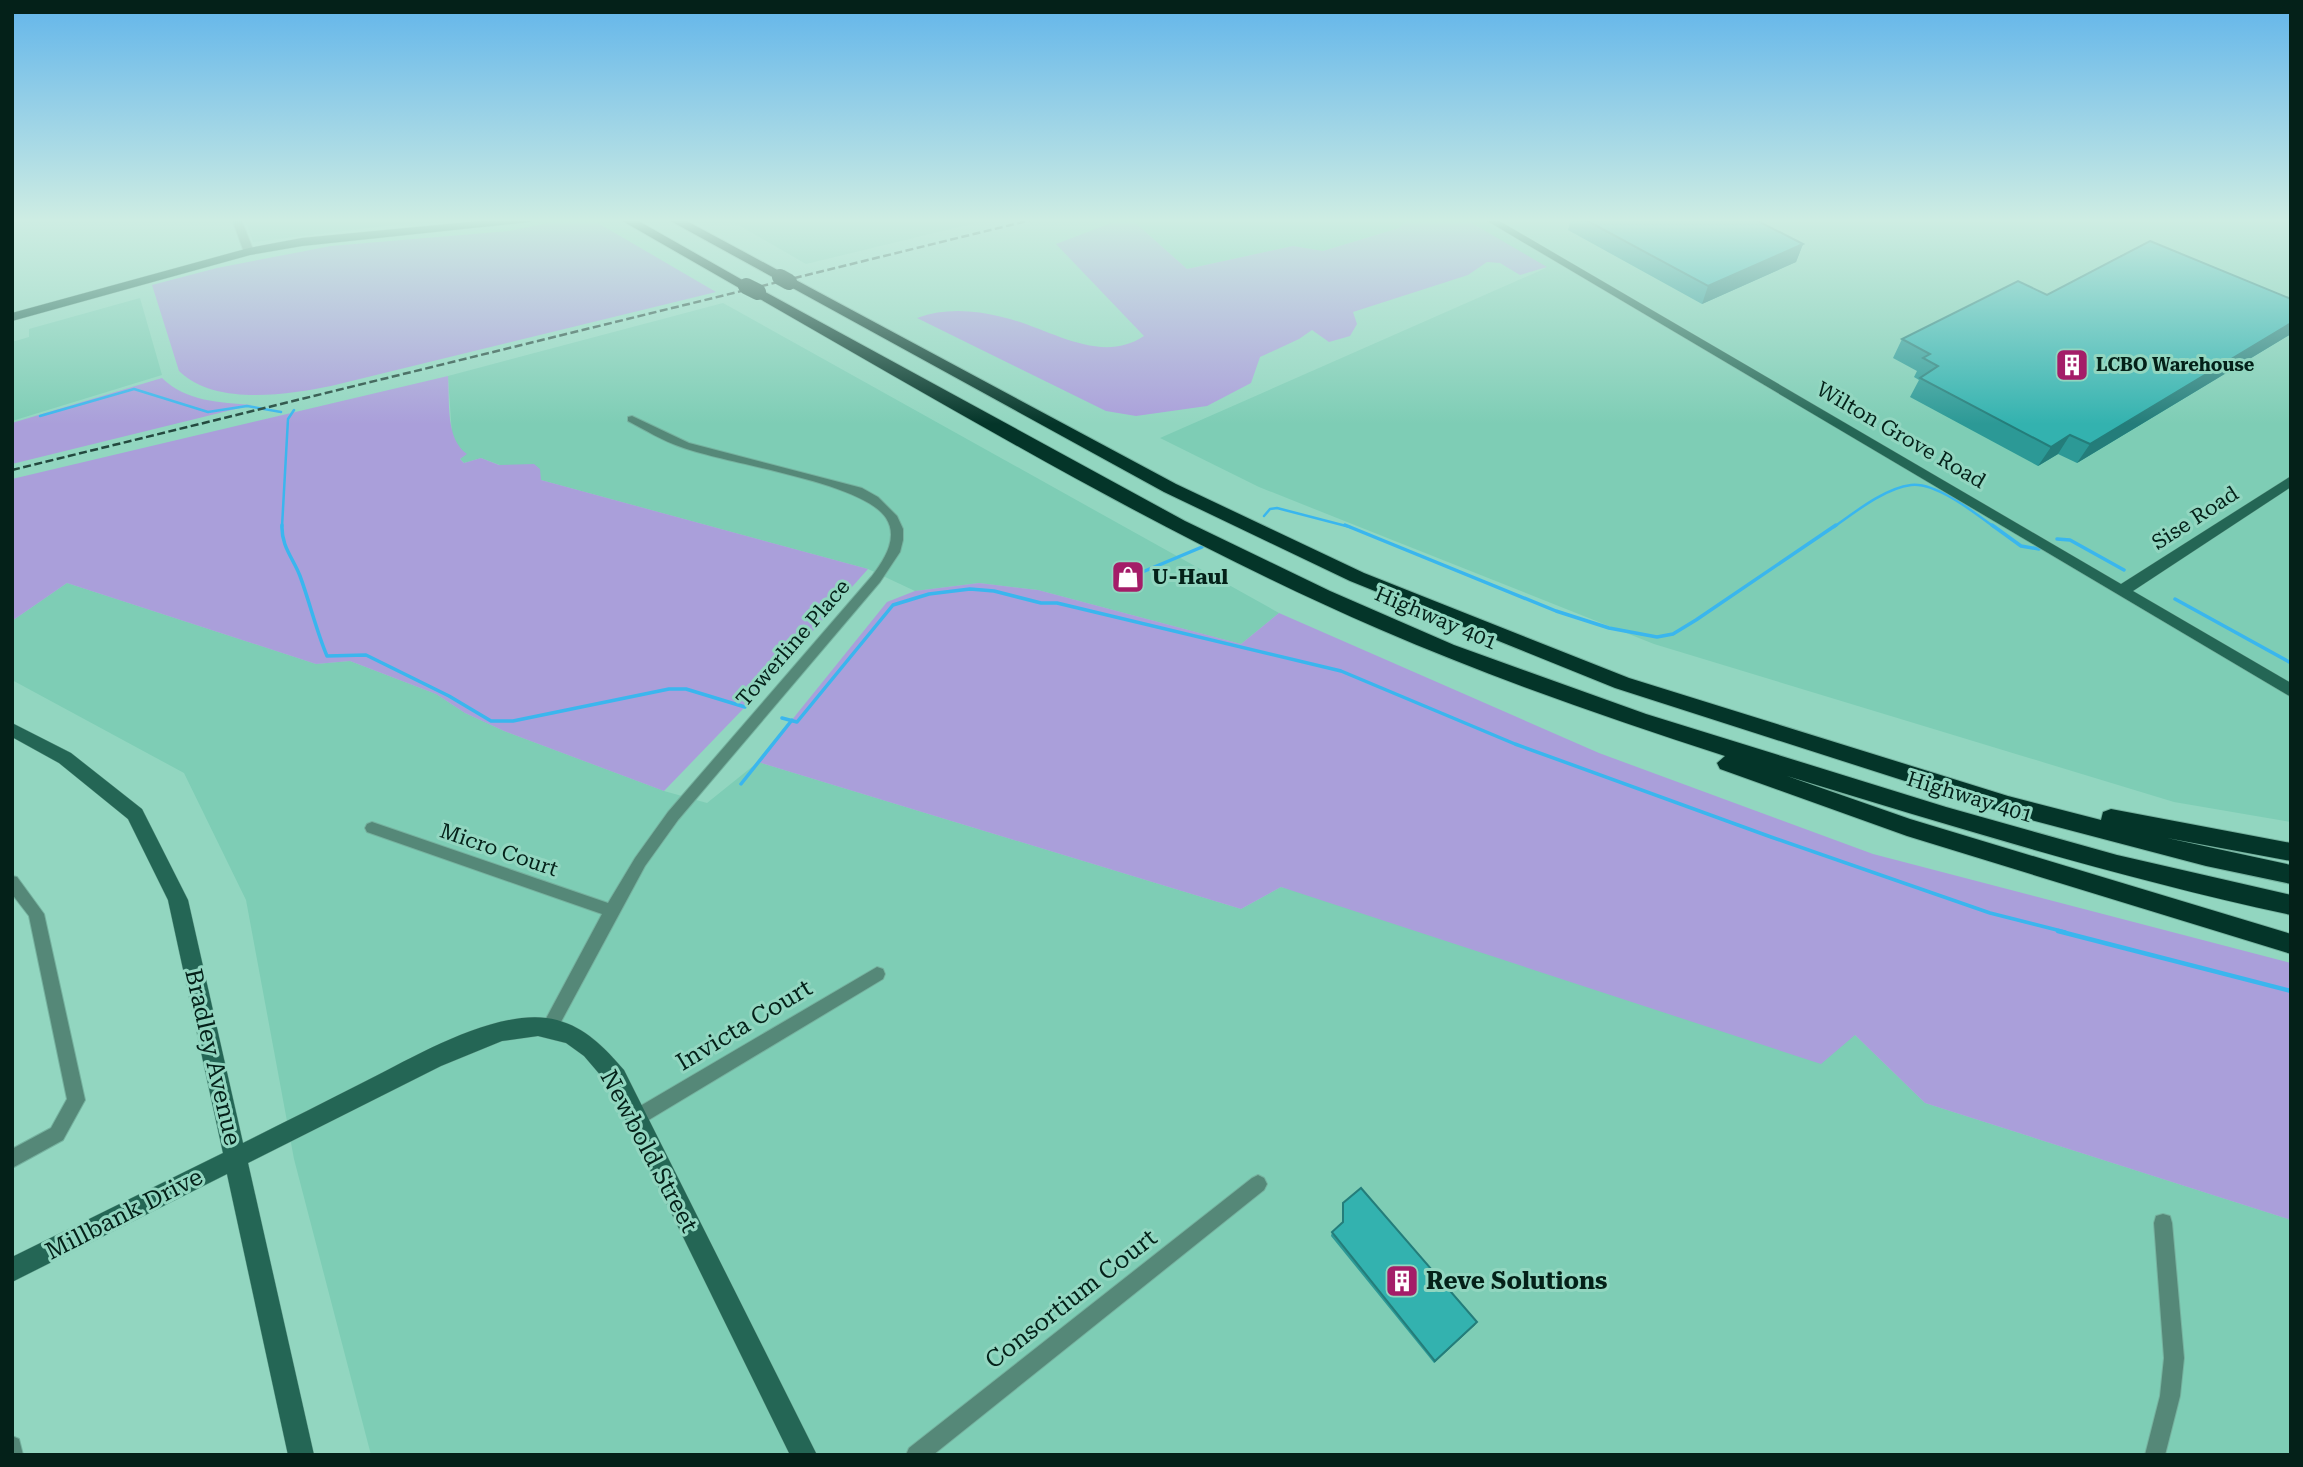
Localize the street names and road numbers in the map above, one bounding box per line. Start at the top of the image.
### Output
street label: Wilton Grove Road [1812,377,1990,493]
street label: Sise Road [2147,481,2243,555]
street label: Towerline Place [731,575,855,711]
street label: Highway 401 [1371,581,1501,655]
street label: Highway 401 [1904,766,2036,828]
street label: Micro Court [437,819,561,881]
street label: Bradley Avenue [179,966,247,1148]
street label: Invicta Court [671,973,817,1076]
street label: Newbold Street [594,1065,704,1237]
street label: Millbank Drive [41,1162,207,1266]
street label: Consortium Court [980,1223,1162,1375]

